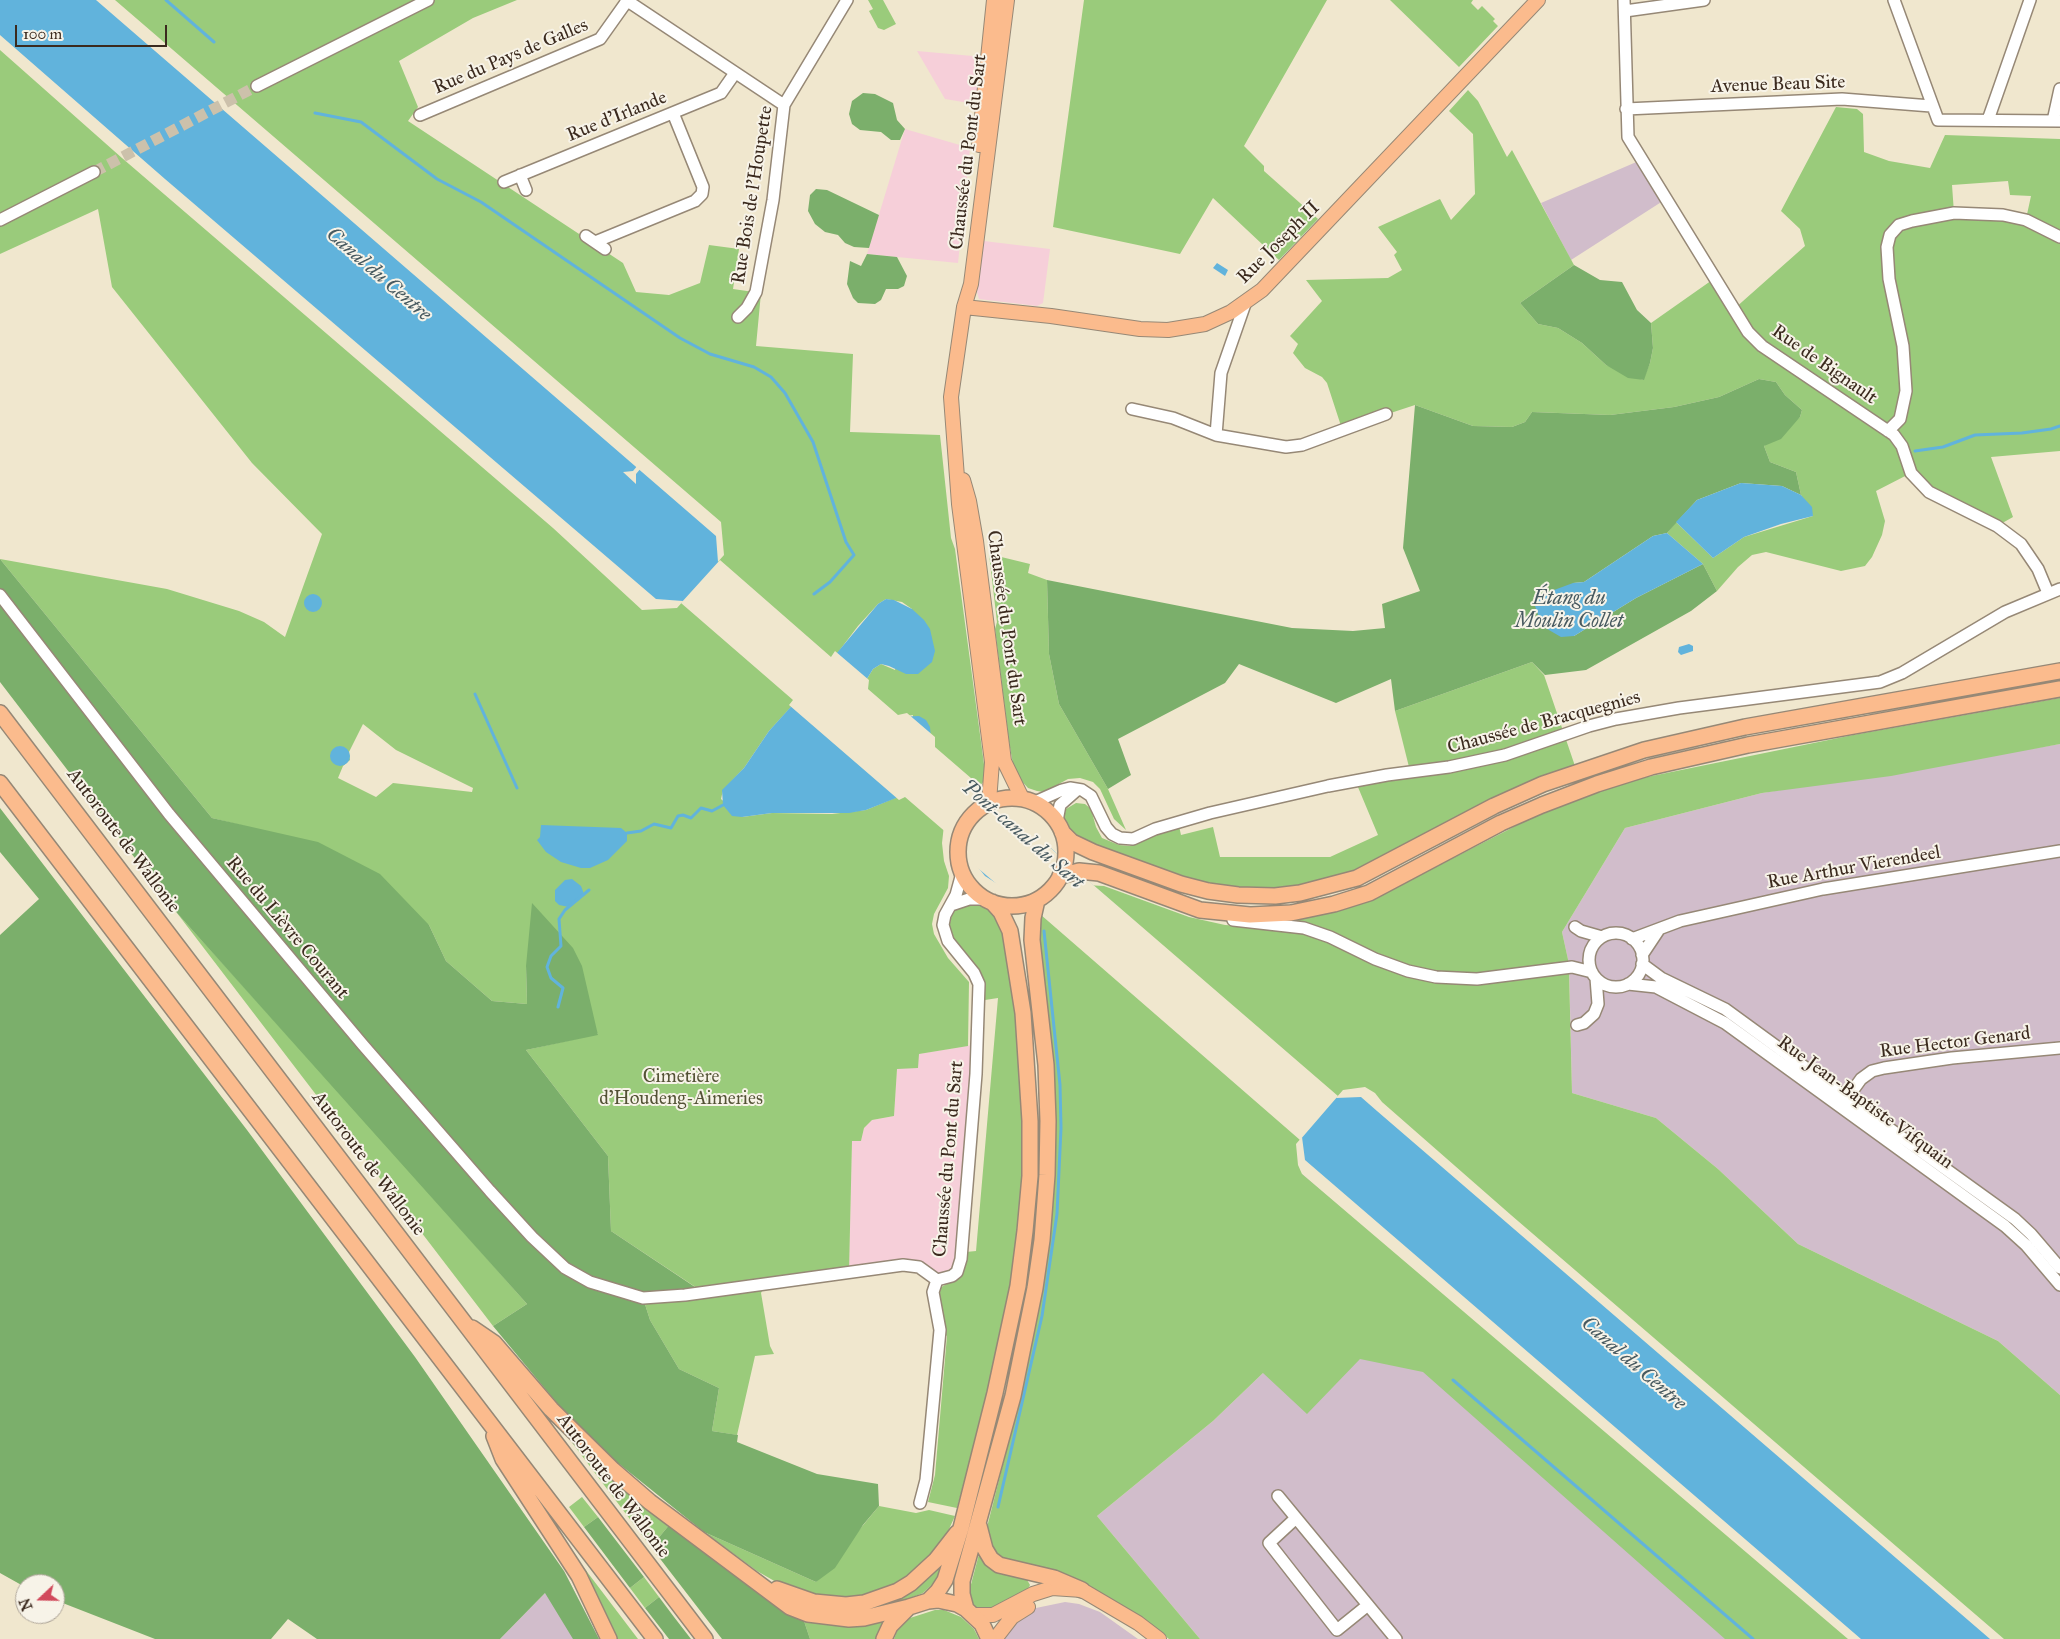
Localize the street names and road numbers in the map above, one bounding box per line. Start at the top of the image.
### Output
street label: Rue du Pays de Galles [430,14,592,100]
street label: Chaussée du Pont du Sart [946,53,992,251]
street label: Avenue Beau Site [1710,71,1846,99]
street label: Rue d'Irlande [564,87,670,147]
street label: Rue Bois de l'Houpette [728,104,778,286]
street label: Rue Joseph II [1233,197,1325,289]
street label: Rue de Bignault [1767,320,1881,410]
street label: Chaussée du Pont du Sart [981,529,1031,727]
street label: Chaussée de Bracquegnies [1445,686,1643,760]
street label: Autoroute de Wallonie [61,764,185,918]
street label: Rue Arthur Vierendeel [1765,842,1943,894]
street label: Rue du Lièvre Courant [221,852,353,1004]
street label: Rue Hector Genard [1878,1022,2032,1064]
street label: Rue Jean-Baptiste Vifquain [1773,1032,1957,1174]
street label: Chaussée du Pont du Sart [929,1060,969,1258]
street label: Autoroute de Wallonie [306,1087,430,1241]
street label: Autoroute de Wallonie [551,1409,675,1563]

